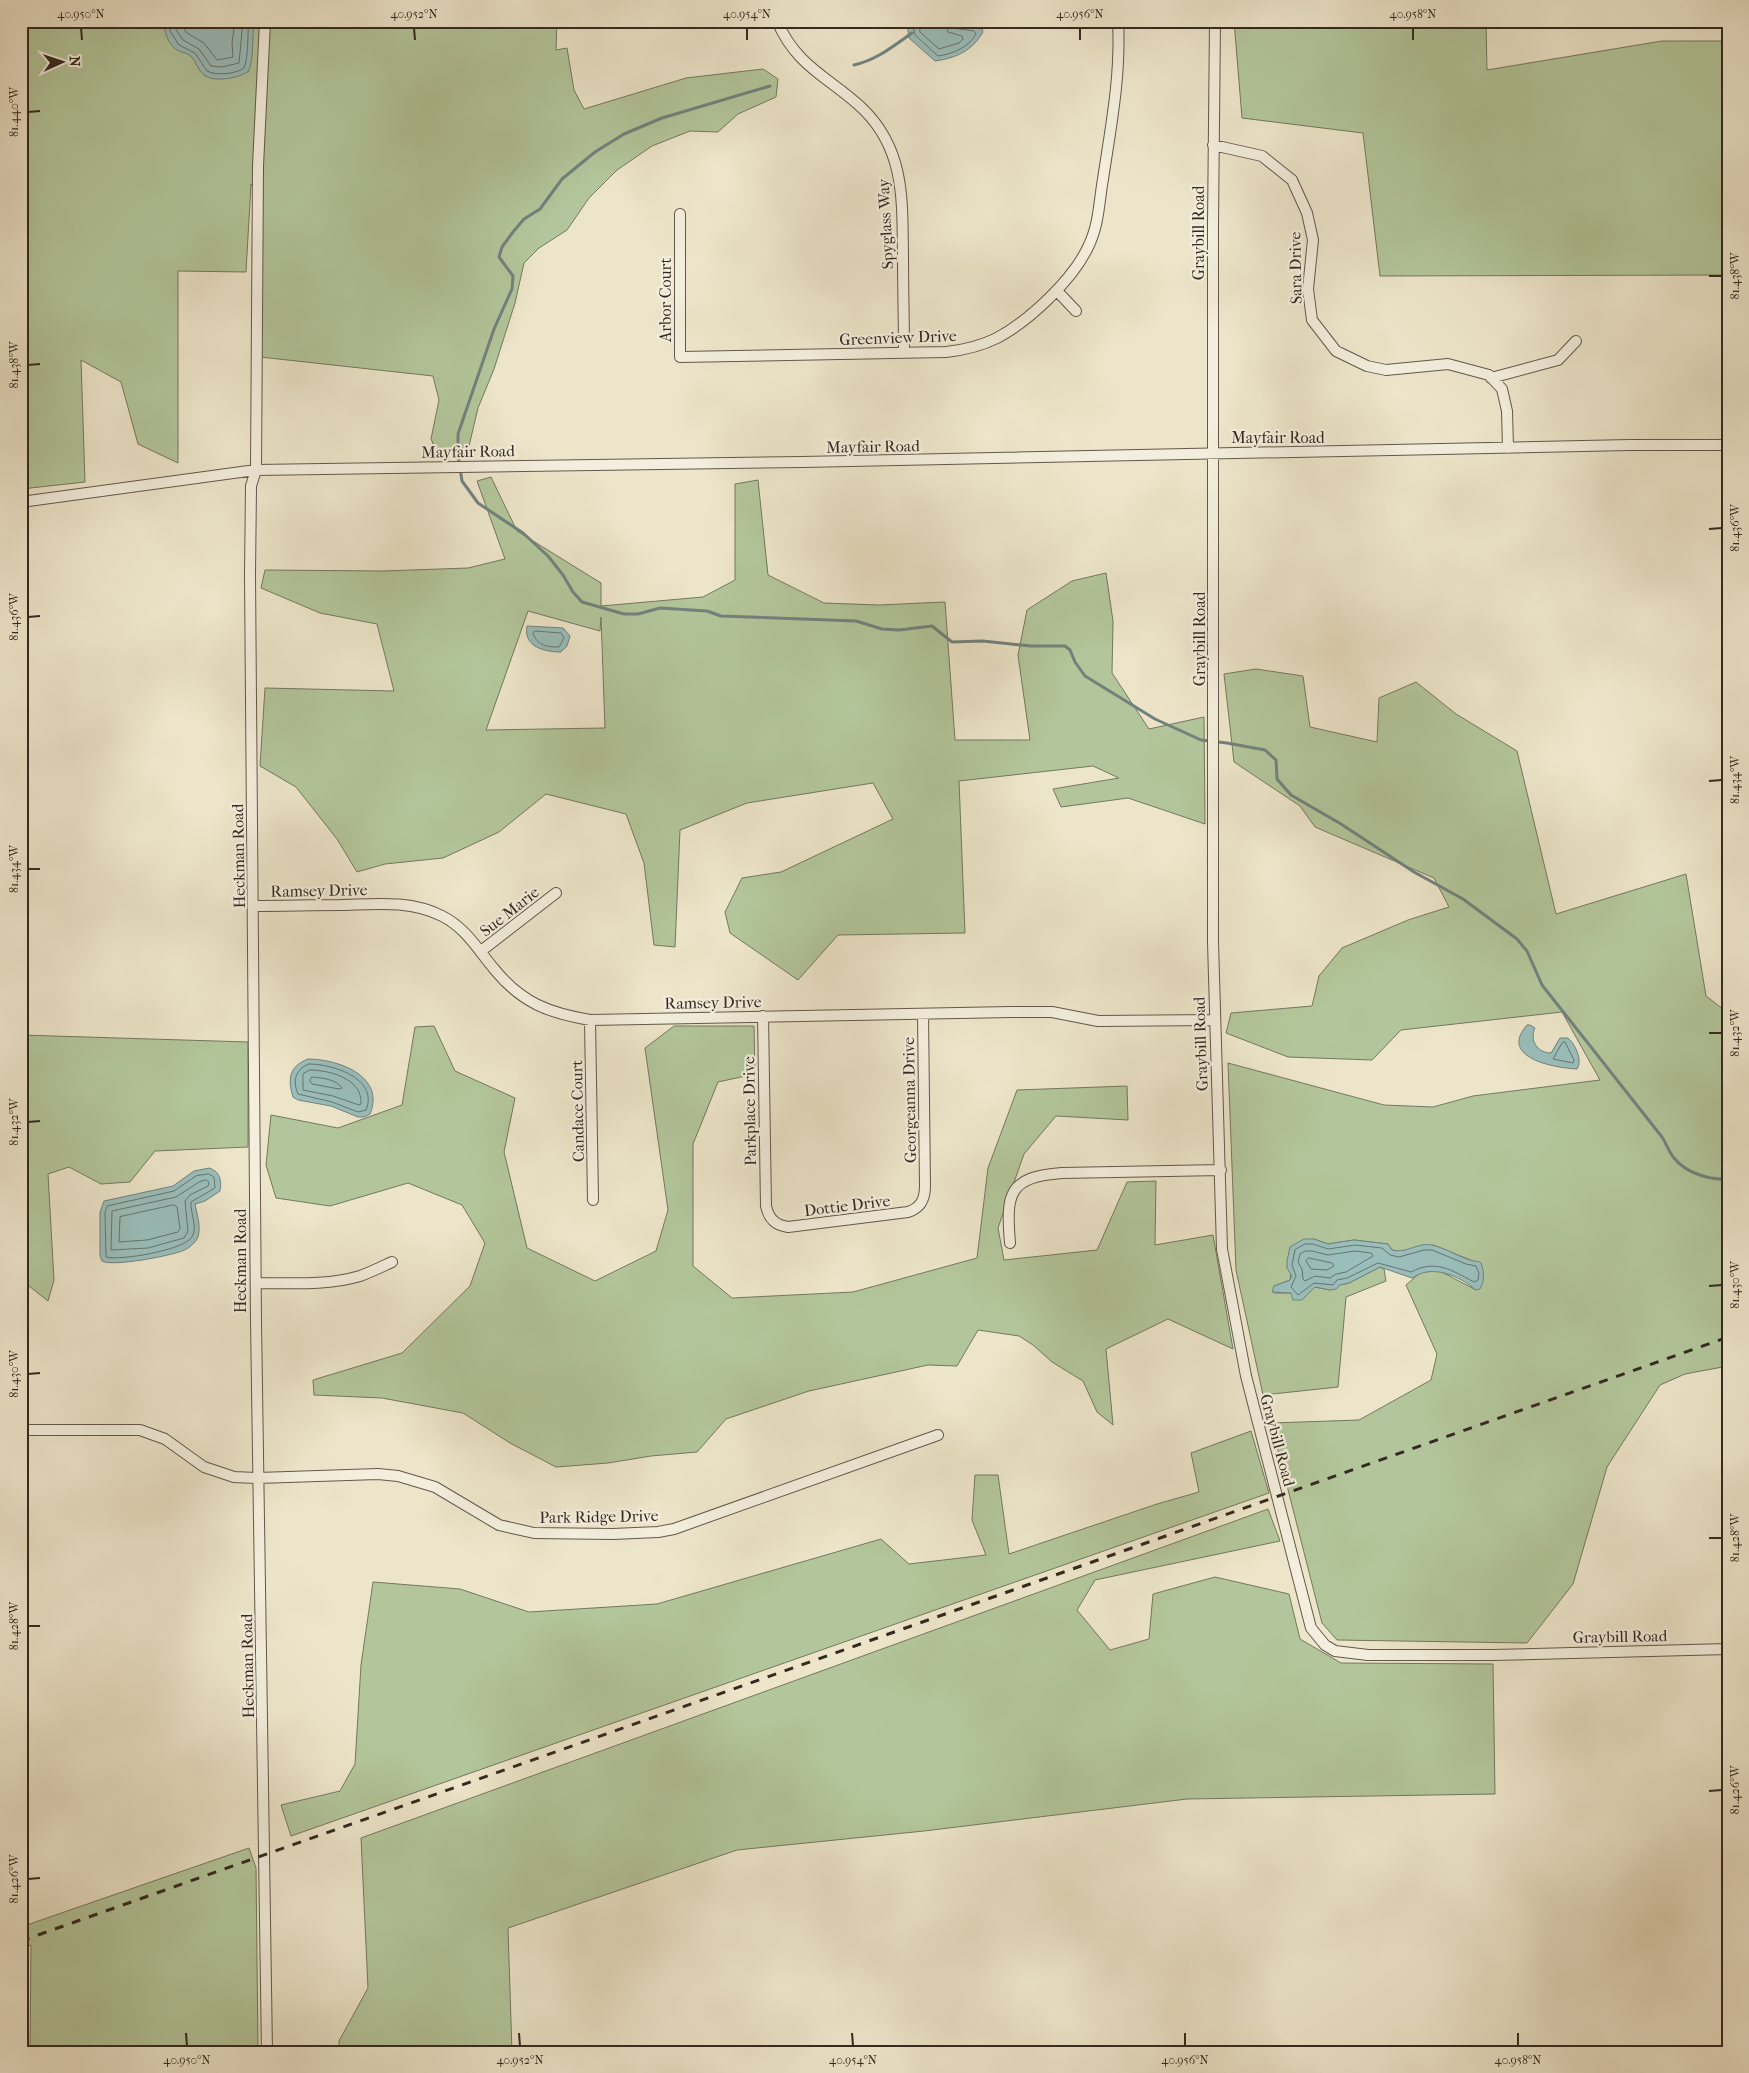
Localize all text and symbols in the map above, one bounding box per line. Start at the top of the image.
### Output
text: 40.950°N [57,7,105,21]
text: 40.952°N [391,7,438,21]
text: 40.954°N [723,7,771,21]
text: 40.956°N [1056,7,1104,21]
text: 40.958°N [1390,7,1436,21]
north arrow [38,38,88,88]
text: N [66,56,83,67]
text: 81.440°W [7,86,21,137]
street label: Spyglass Way [874,178,897,270]
street label: Graybill Road [1189,185,1208,280]
street label: Sara Drive [1285,232,1306,304]
text: 81.438°W [1728,251,1742,300]
street label: Arbor Court [656,258,675,343]
street label: Greenview Drive [839,326,957,349]
text: 81.438°W [7,340,21,389]
street label: Mayfair Road [1231,428,1325,447]
street label: Mayfair Road [826,436,920,457]
street label: Mayfair Road [421,441,515,462]
text: 81.436°W [1728,503,1742,552]
street label: Graybill Road [1190,591,1209,686]
text: 81.436°W [7,592,21,641]
text: 81.434°W [1728,755,1742,804]
street label: Heckman Road [228,803,249,908]
text: 81.434°W [7,844,21,893]
street label: Ramsey Drive [270,880,368,901]
street label: Sue Marie [476,882,543,940]
street label: Ramsey Drive [664,992,762,1013]
street label: Graybill Road [1189,996,1212,1092]
text: 81.432°W [1728,1008,1742,1057]
street label: Georgeanna Drive [899,1037,920,1163]
street label: Parkplace Drive [739,1056,760,1166]
street label: Candace Court [567,1059,588,1162]
text: 81.432°W [7,1097,21,1146]
street label: Dottie Drive [803,1191,891,1220]
street label: Heckman Road [231,1208,250,1313]
text: 81.430°W [1728,1260,1742,1309]
text: 81.430°W [7,1349,21,1398]
street label: Graybill Road [1256,1392,1299,1489]
street label: Park Ridge Drive [539,1506,659,1527]
text: 81.428°W [1728,1513,1742,1562]
text: 81.428°W [7,1601,21,1650]
street label: Heckman Road [237,1613,258,1718]
street label: Graybill Road [1572,1626,1668,1647]
text: 81.426°W [1728,1764,1742,1814]
text: 81.426°W [7,1853,21,1903]
text: 40.950°N [163,2053,211,2067]
text: 40.952°N [497,2053,544,2067]
text: 40.954°N [829,2053,877,2067]
text: 40.956°N [1161,2053,1209,2067]
text: 40.958°N [1495,2053,1541,2067]

